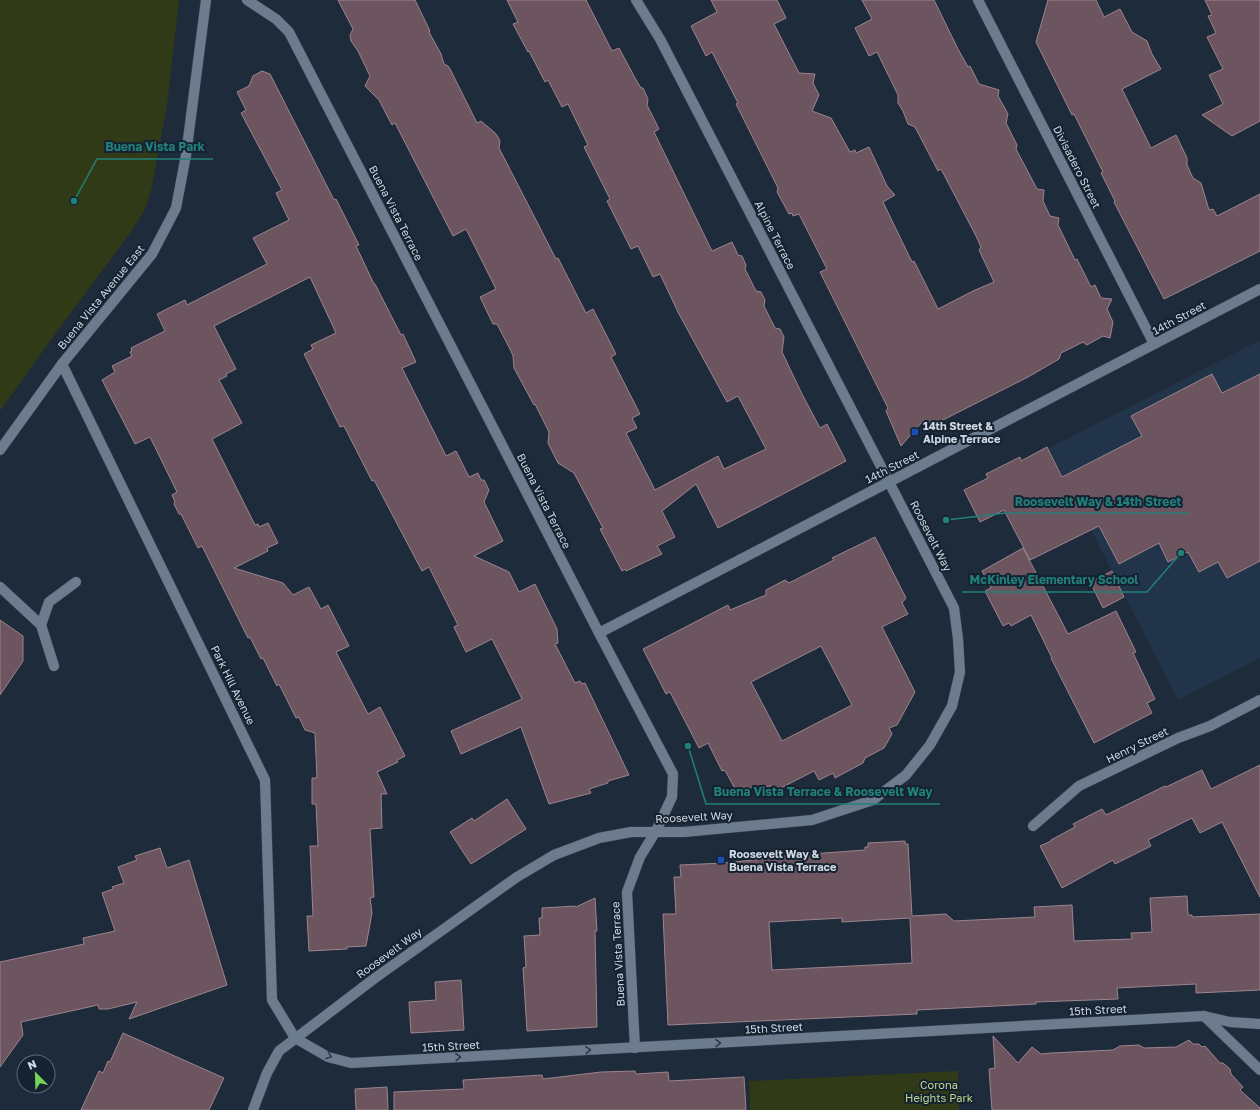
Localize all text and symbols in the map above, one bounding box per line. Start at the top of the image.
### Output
street label: Divisadero Street [1051,123,1104,210]
callout: Buena Vista Park [97,135,213,159]
text: Buena Vista Park [105,139,205,154]
street label: Buena Vista Terrace [367,163,426,262]
street label: Alpine Terrace [753,198,798,271]
street label: Buena Vista Avenue East [55,242,147,351]
street label: 14th Street [1150,298,1208,337]
place label: 14th Street & Alpine Terrace [923,419,1001,445]
marker: 14th Street & Alpine Terrace [910,427,920,437]
street label: 14th Street [863,447,921,486]
street label: Buena Vista Terrace [515,451,574,550]
callout: Roosevelt Way & 14th Street [1006,489,1189,513]
text: Roosevelt Way & 14th Street [1015,494,1181,509]
street label: Roosevelt Way [908,498,955,573]
callout: McKinley Elementary School [962,568,1147,592]
text: McKinley Elementary School [970,572,1138,587]
street label: Park Hill Avenue [209,643,258,727]
street label: Henry Street [1104,724,1170,765]
callout: Buena Vista Terrace & Roosevelt Way [706,780,940,804]
text: Buena Vista Terrace & Roosevelt Way [714,784,933,799]
street label: Roosevelt Way [655,808,733,825]
place label: Roosevelt Way & Buena Vista Terrace [729,847,837,873]
marker: Roosevelt Way & Buena Vista Terrace [716,855,726,865]
street label: Buena Vista Terrace [608,901,627,1007]
street label: Roosevelt Way [353,925,424,981]
street label: 15th Street [1069,1001,1127,1018]
street label: 15th Street [745,1019,803,1036]
street label: 15th Street [422,1037,480,1054]
one-way arrow [715,1039,721,1047]
one-way arrow [585,1046,591,1055]
one-way arrow [326,1052,333,1060]
one-way arrow [455,1053,461,1062]
north arrow [16,1054,56,1094]
text: N [26,1057,38,1072]
park label: Corona Heights Park [905,1078,973,1104]

